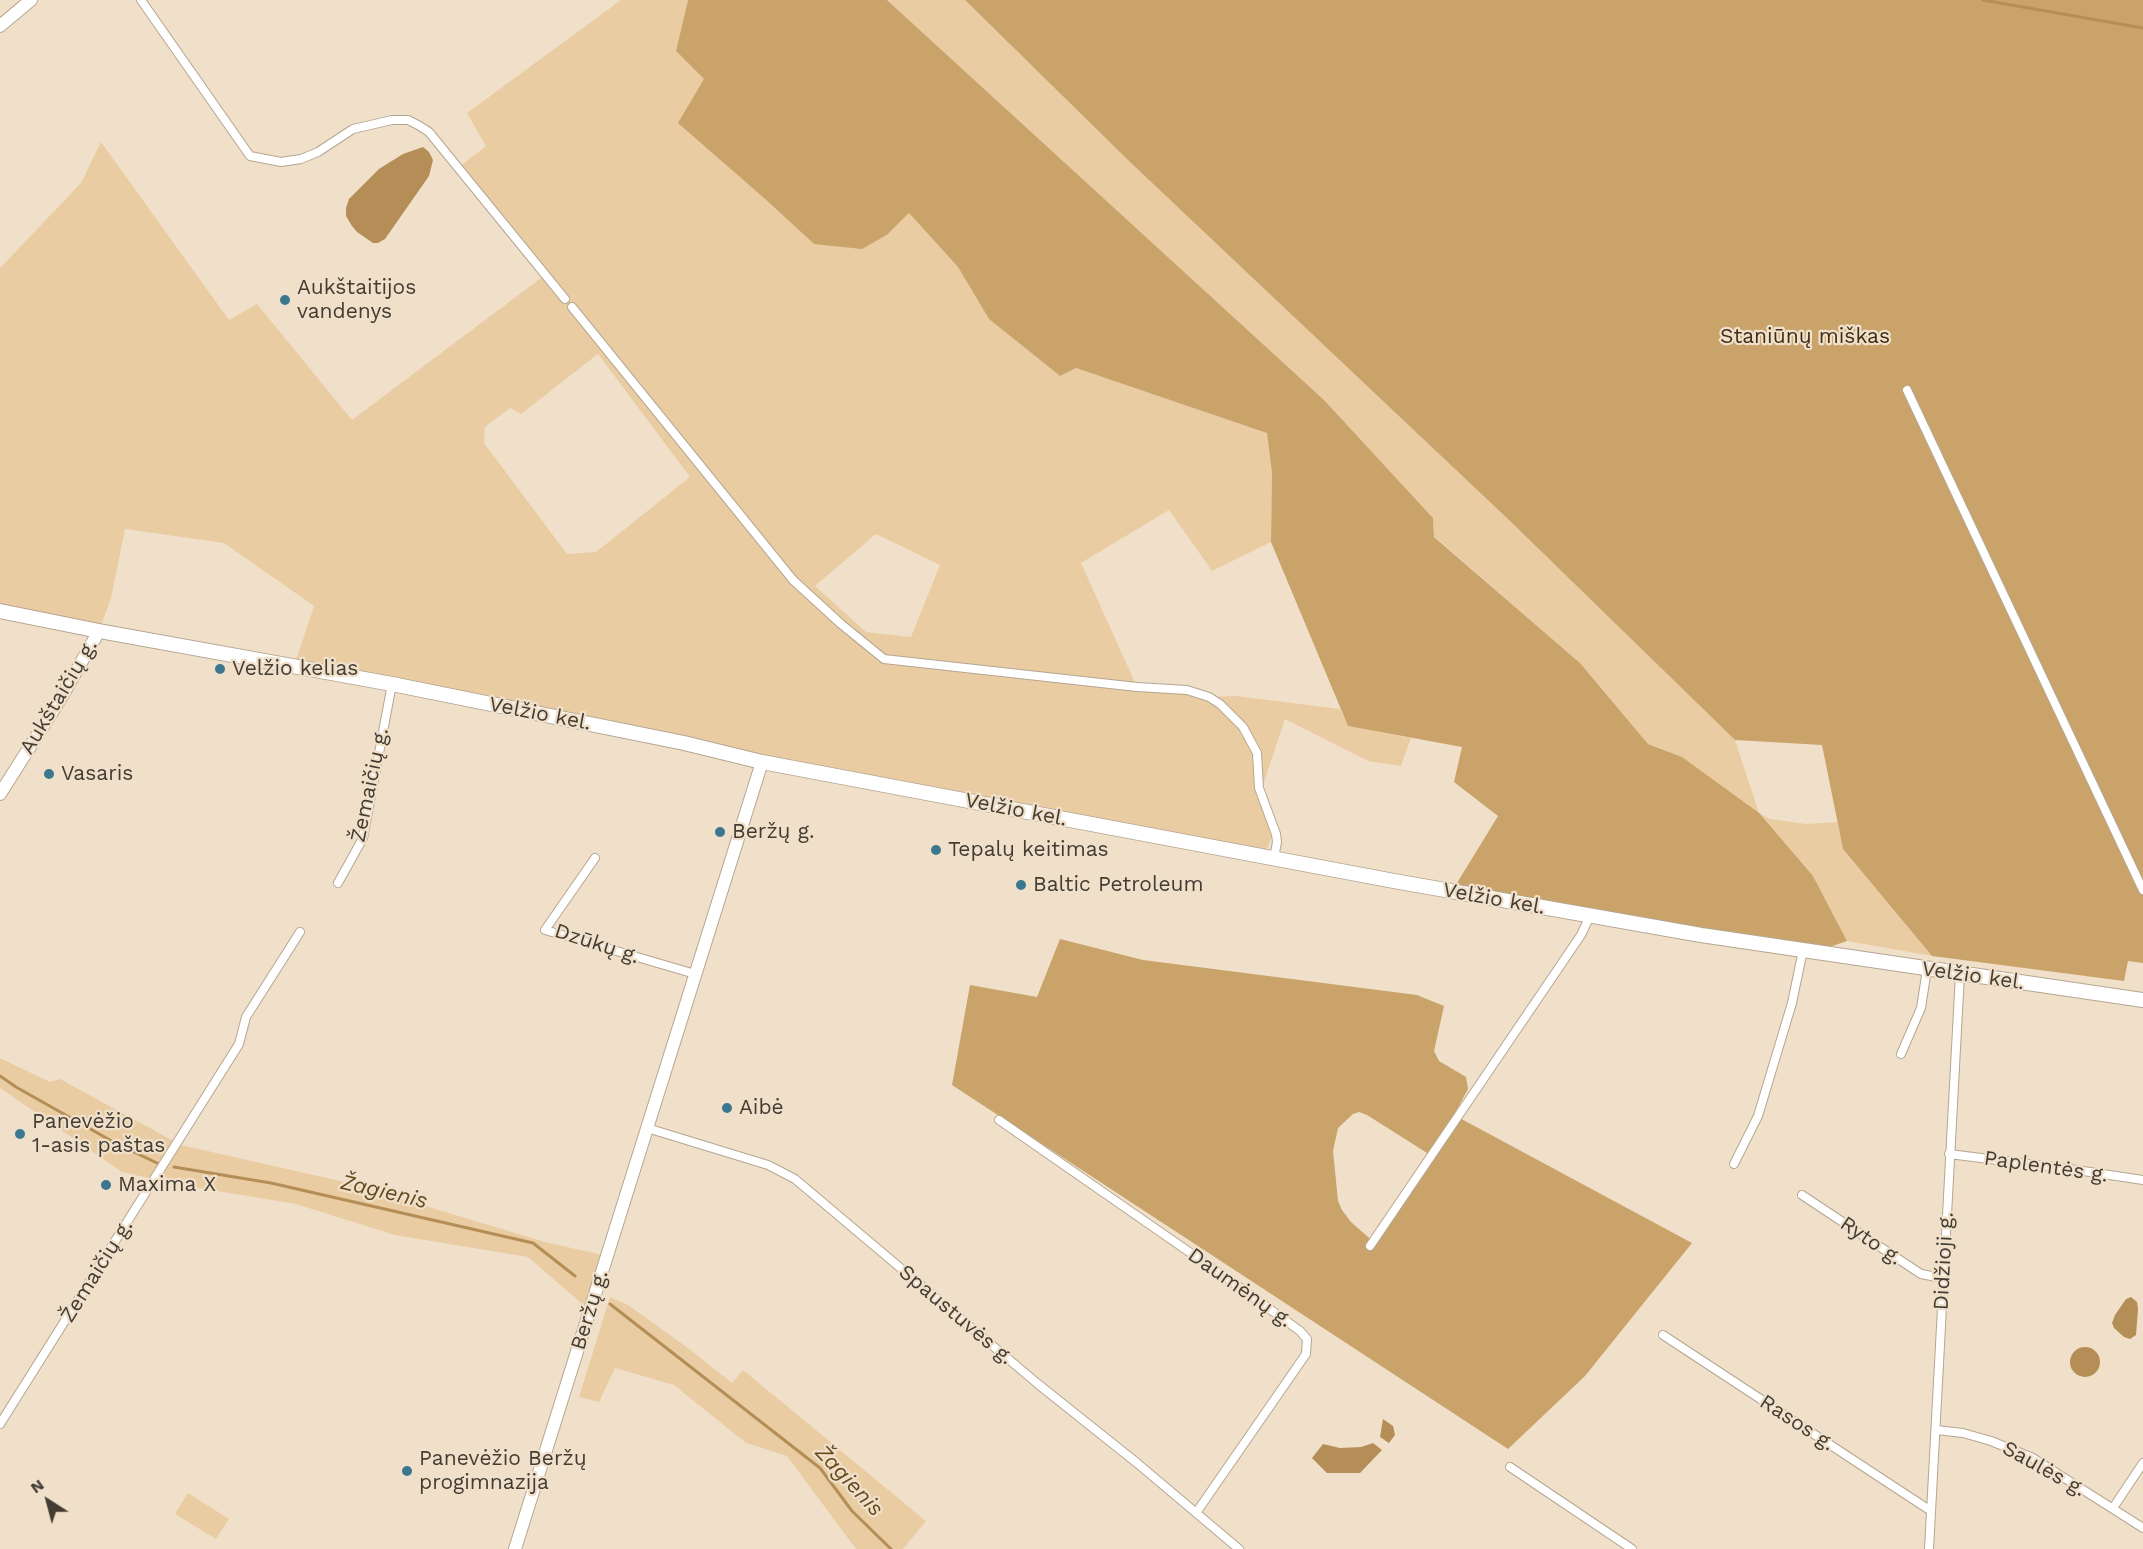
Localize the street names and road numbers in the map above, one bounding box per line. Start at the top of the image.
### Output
street label: Aukštaičių g. [15,635,103,759]
street label: Velžio kel. [487,692,593,736]
street label: Žemaičių g. [346,725,394,845]
street label: Velžio kel. [963,788,1069,832]
street label: Velžio kel. [1441,878,1547,920]
street label: Dzūkų g. [551,918,643,970]
street label: Velžio kel. [1920,956,2026,996]
street label: Paplentės g. [1982,1146,2110,1188]
street label: Ryto g. [1835,1211,1907,1271]
street label: Didžioji g. [1929,1211,1959,1311]
street label: Žemaičių g. [55,1215,139,1327]
street label: Daumėnų g. [1183,1243,1297,1333]
street label: Spaustuvės g. [893,1260,1019,1370]
street label: Beržų g. [566,1267,614,1353]
street label: Rasos g. [1755,1389,1839,1457]
street label: Saulės g. [1998,1436,2090,1502]

